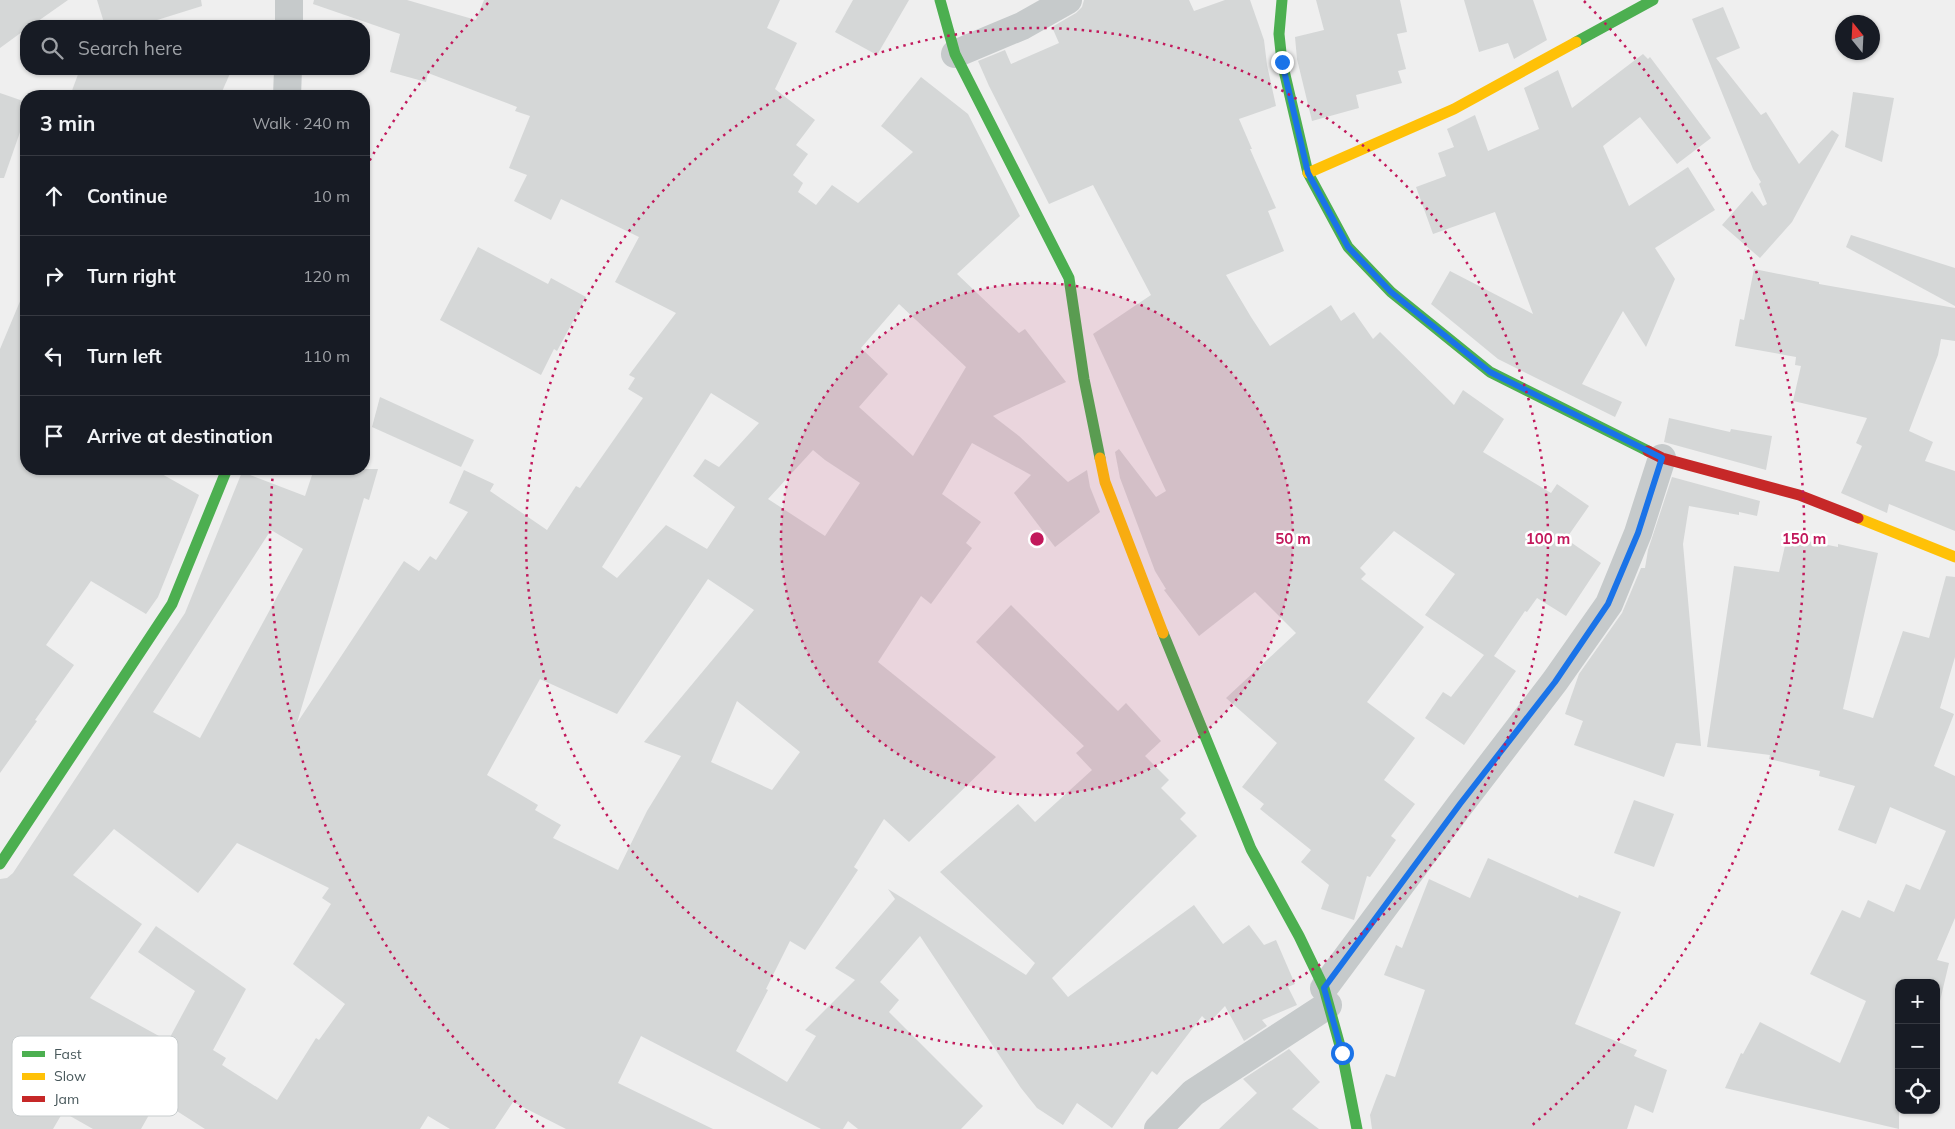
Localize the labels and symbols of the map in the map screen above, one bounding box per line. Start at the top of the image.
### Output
north arrow [1835,15,1880,60]
route end [1271,51,1294,74]
text: 50 m [1275,529,1311,548]
text: 100 m [1526,529,1570,548]
text: 150 m [1782,529,1826,548]
centre of rings [1028,530,1046,548]
legend [12,1036,178,1116]
route start [1331,1042,1354,1065]
text: Fast [54,1045,82,1063]
text: Slow [54,1067,86,1085]
text: Jam [54,1090,79,1108]

